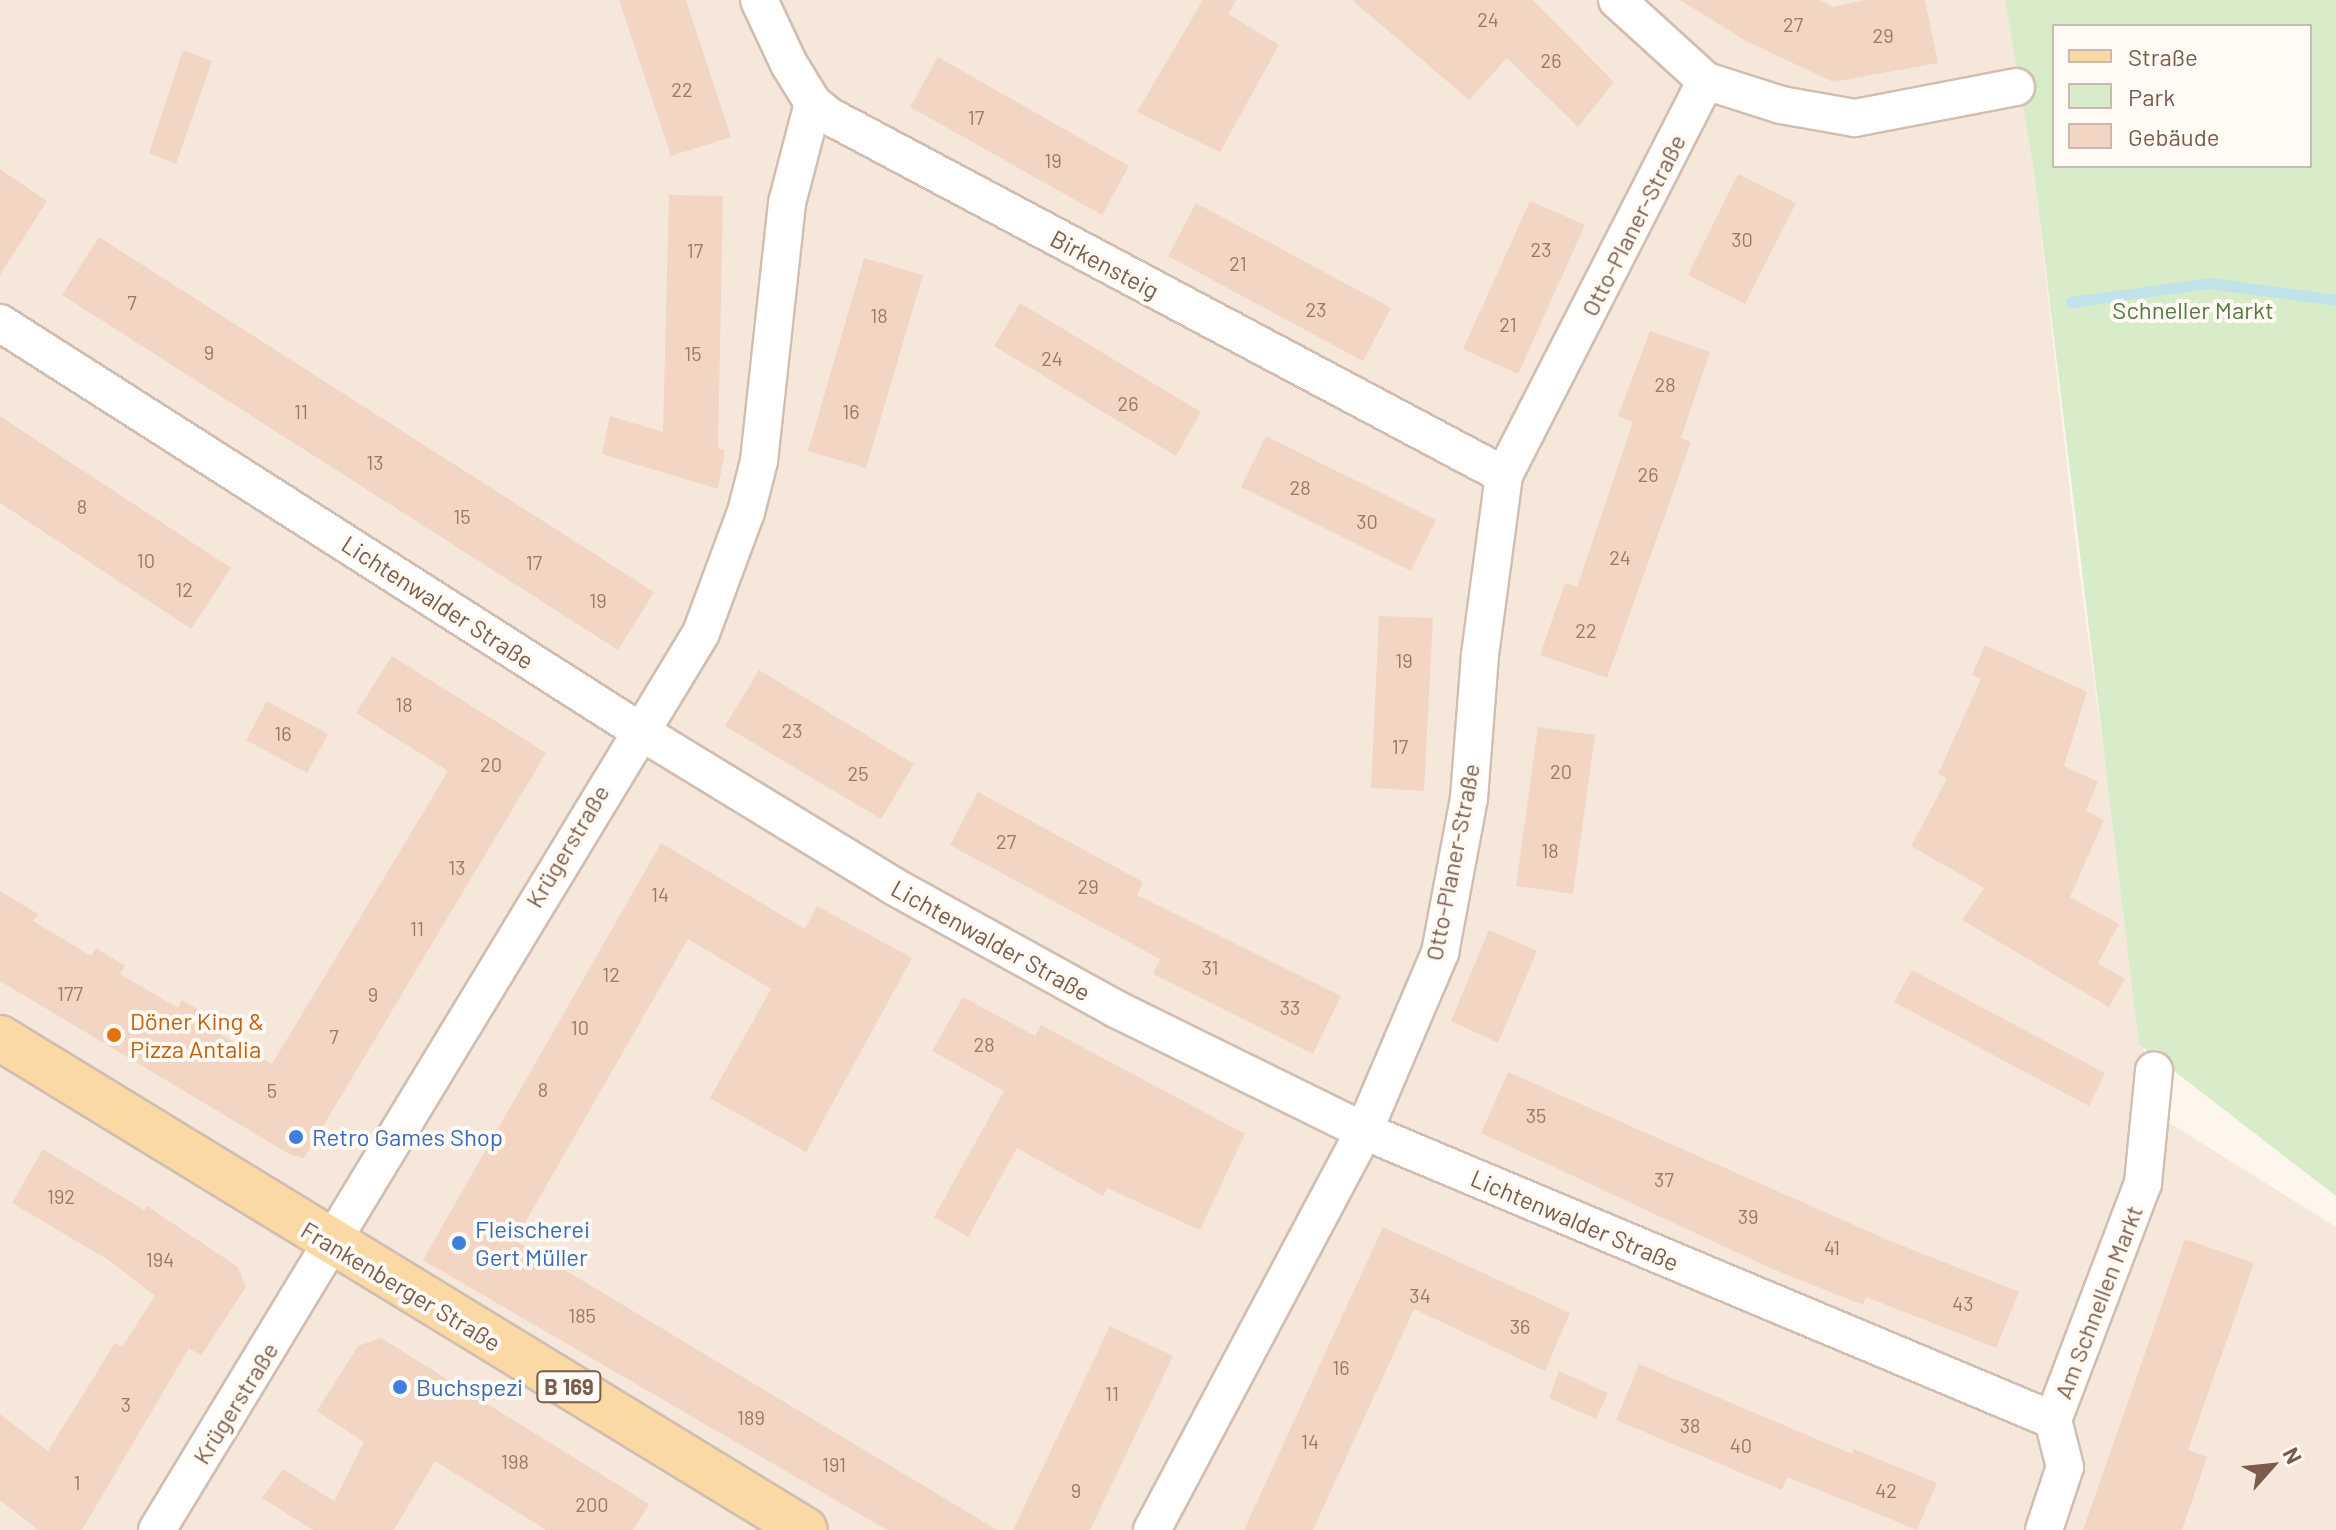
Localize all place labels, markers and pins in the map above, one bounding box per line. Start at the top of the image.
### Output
place label: Döner King & Pizza Antalia [130,1007,264,1063]
marker: Döner King & Pizza Antalia [105,1026,123,1044]
place label: Retro Games Shop [312,1123,503,1151]
marker: Retro Games Shop [287,1128,305,1146]
place label: Fleischerei Gert Müller [475,1215,590,1271]
marker: Fleischerei Gert Müller [450,1234,468,1252]
place label: Buchspezi [416,1373,523,1401]
marker: Buchspezi [391,1378,409,1396]

